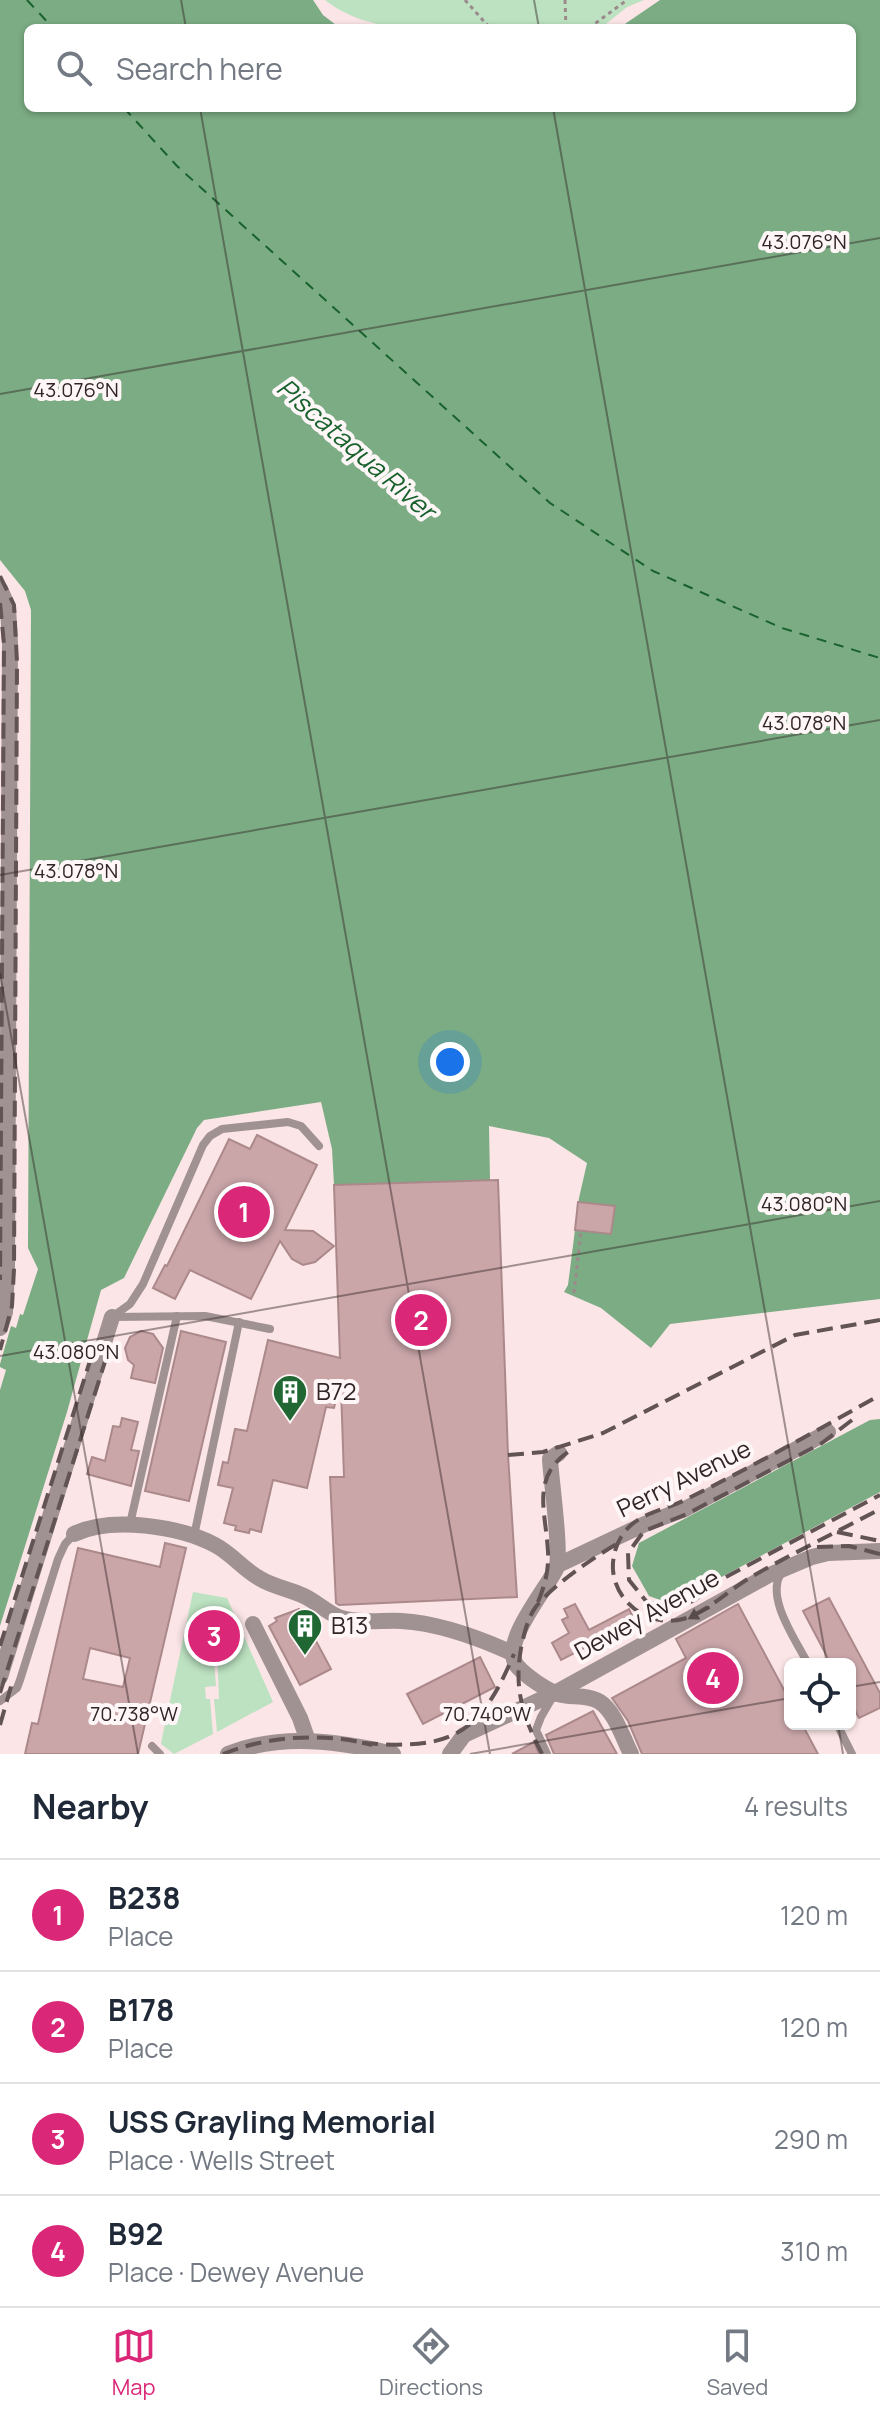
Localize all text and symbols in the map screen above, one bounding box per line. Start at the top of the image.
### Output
search box [24,24,856,112]
icon: search [52,46,96,90]
text: Search here [116,48,283,89]
text: 43.076°N [761,228,847,255]
water label: Piscataqua River [270,369,446,530]
text: 43.076°N [33,376,119,403]
text: 43.078°N [762,709,846,736]
text: 43.078°N [34,857,118,884]
your location [430,1042,470,1082]
pin: 1 [218,1182,270,1242]
text: 43.080°N [761,1190,847,1217]
pin: 2 [395,1290,447,1350]
text: 43.080°N [33,1338,119,1365]
building icon: B72 [271,1373,309,1423]
place label: B72 [316,1374,356,1407]
street label: Perry Avenue [611,1431,756,1524]
street label: Dewey Avenue [568,1560,725,1667]
pin: 3 [188,1606,240,1666]
one-way arrow [688,1606,710,1620]
building icon: B13 [286,1607,324,1657]
place label: B13 [331,1608,368,1641]
pin: 4 [687,1648,739,1708]
map controls [784,1658,856,1730]
button: locate [784,1658,856,1730]
text: 70.738°W [90,1700,178,1727]
text: 70.740°W [443,1700,531,1727]
text: Nearby [32,1783,148,1829]
text: 4 results [744,1788,848,1824]
text: B238 [108,1877,181,1918]
text: 1 [52,1897,64,1933]
text: 120 m [780,1897,848,1933]
text: Place [108,1918,173,1954]
text: B178 [108,1989,174,2030]
text: 2 [50,2009,66,2045]
text: 120 m [780,2009,848,2045]
text: Place [108,2030,173,2066]
text: USS Grayling Memorial [108,2101,436,2142]
text: 3 [50,2121,66,2157]
text: 290 m [774,2121,848,2157]
text: Place · Wells Street [108,2142,335,2178]
text: B92 [108,2213,163,2254]
text: 4 [50,2233,66,2269]
text: 310 m [780,2233,848,2269]
text: Place · Dewey Avenue [108,2254,364,2290]
tab: Map [112,2324,156,2402]
tab: Directions [379,2324,483,2402]
tab: Saved [706,2324,768,2402]

